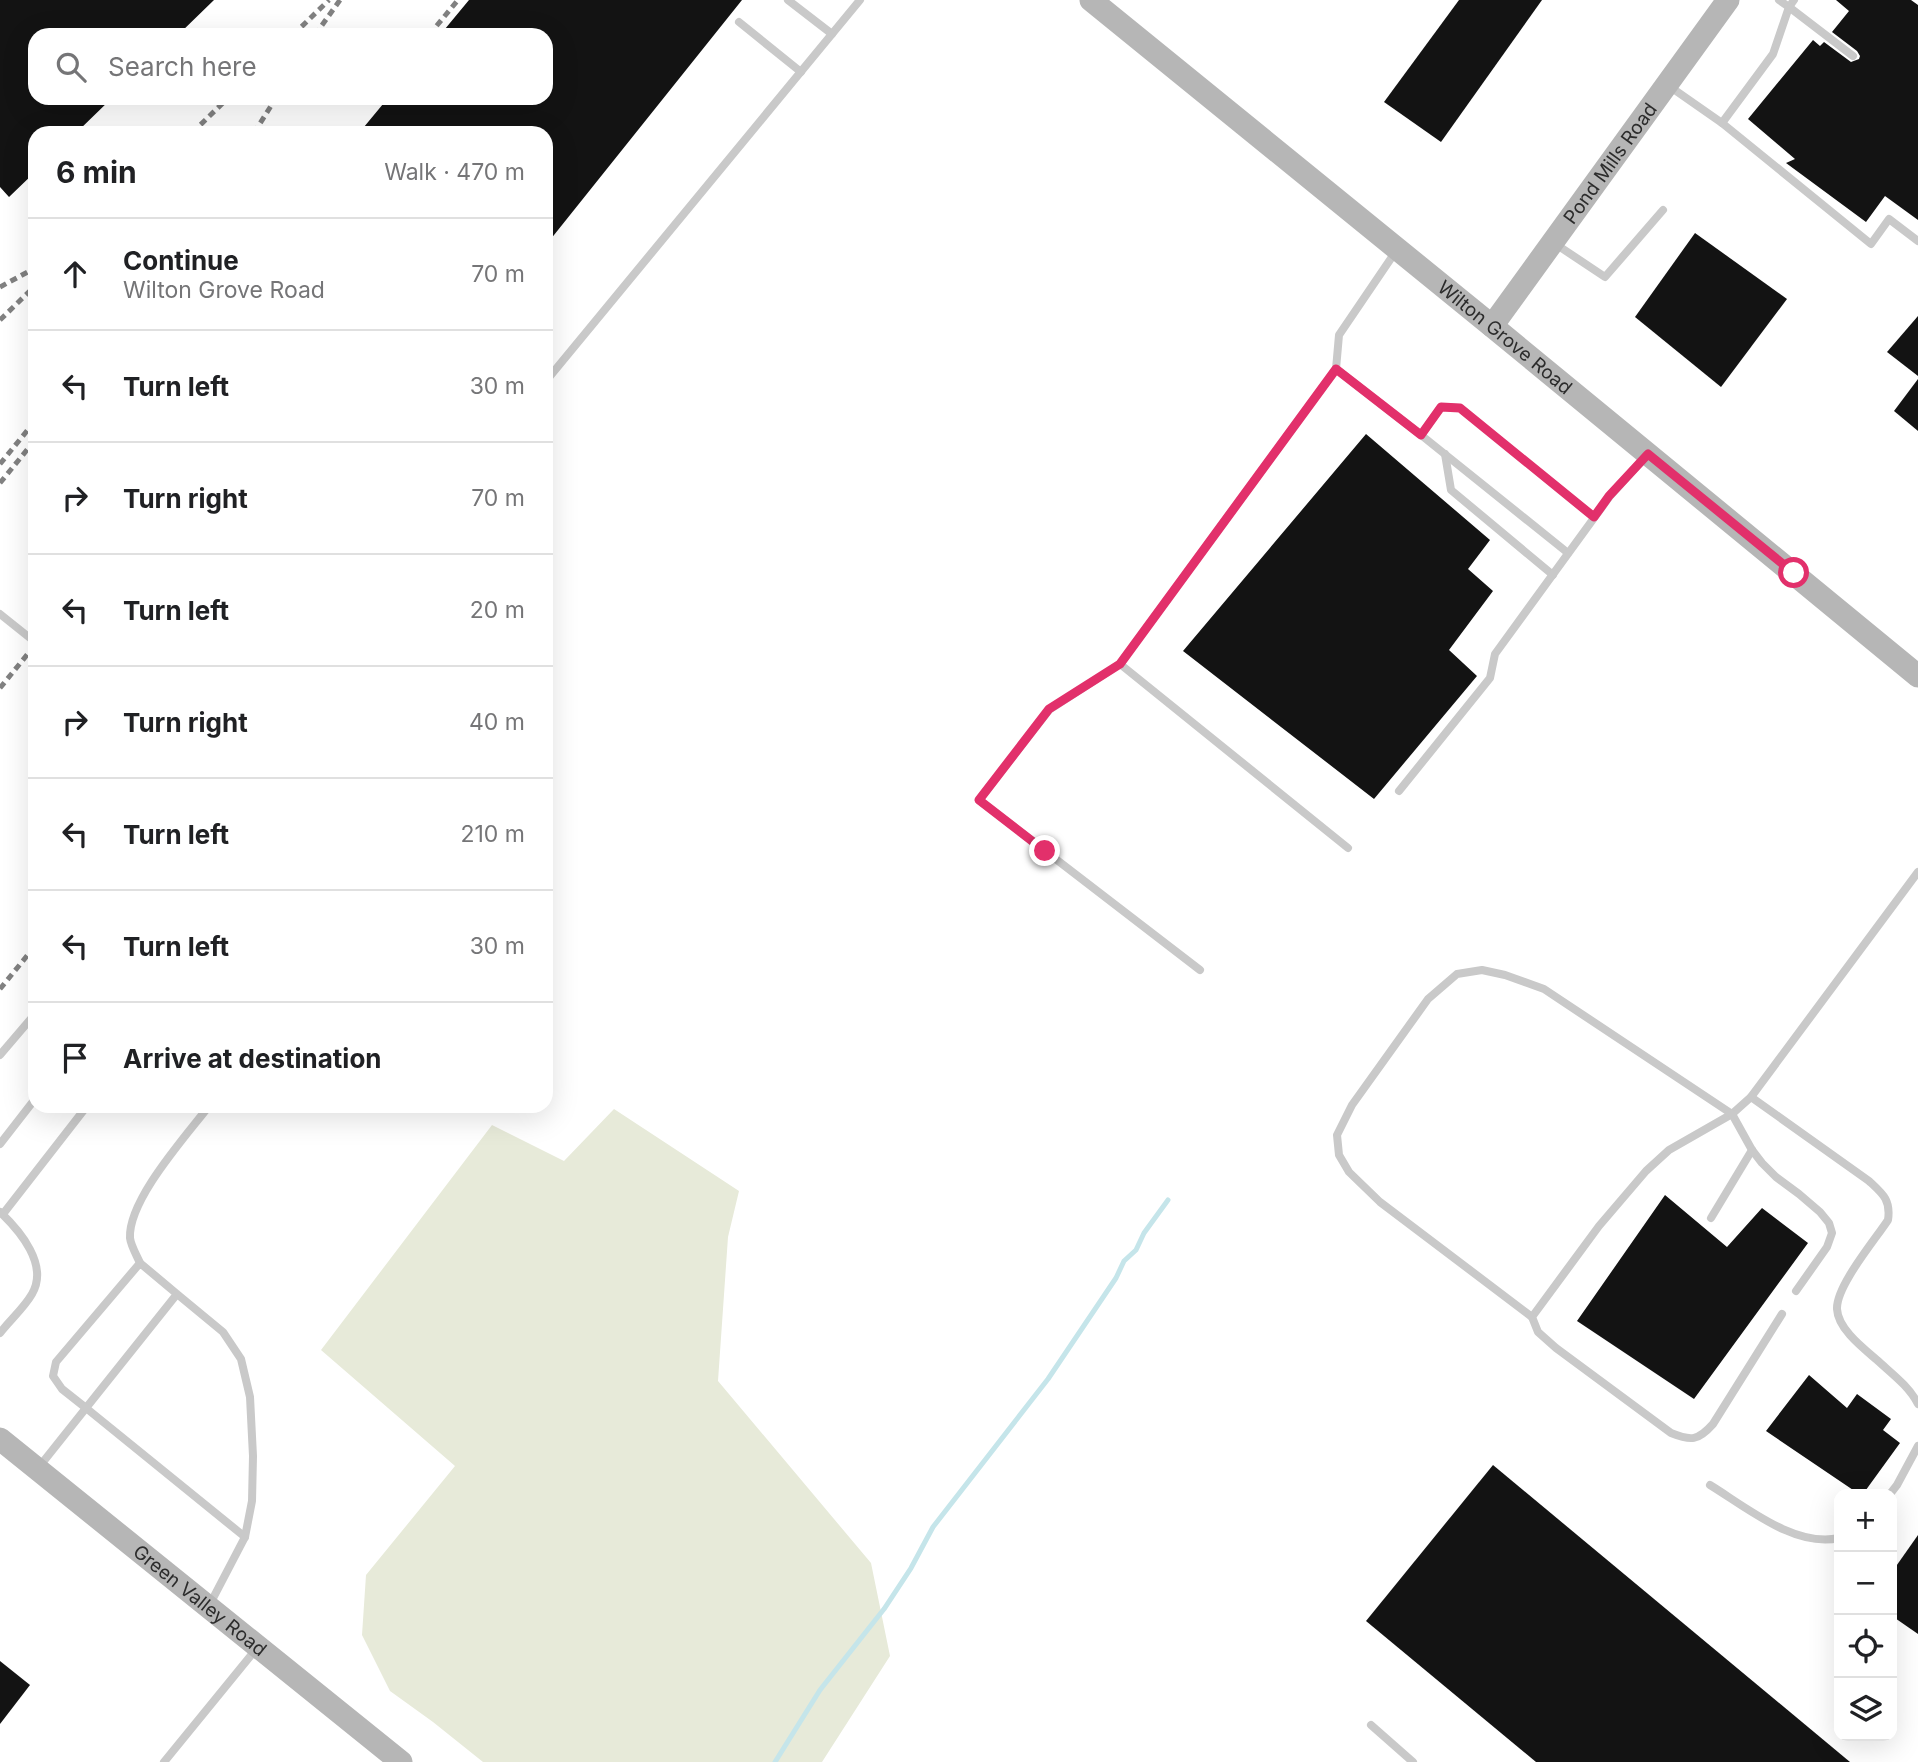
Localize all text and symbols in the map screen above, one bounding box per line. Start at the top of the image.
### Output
search box [28,28,553,105]
icon: search [52,48,90,86]
text: Search here [108,51,257,82]
street label: Pond Mills Road [1559,98,1662,228]
text: 6 min [56,154,137,190]
text: Walk · 470 m [384,158,525,186]
text: Continue [123,245,239,276]
icon: ahead [56,255,94,293]
text: 70 m [471,260,525,288]
text: Wilton Grove Road [123,276,325,304]
street label: Wilton Grove Road [1433,276,1577,399]
icon: left [56,367,94,405]
text: Turn left [123,371,229,402]
text: 30 m [470,372,525,400]
icon: right [56,479,94,517]
text: Turn right [123,483,248,514]
text: 70 m [471,484,525,512]
route start [1778,557,1809,588]
icon: left [56,591,94,629]
text: Turn left [123,595,229,626]
text: 20 m [470,596,525,624]
icon: right [56,703,94,741]
text: Turn right [123,707,248,738]
text: 40 m [469,708,525,736]
icon: left [56,815,94,853]
text: Turn left [123,819,229,850]
text: 210 m [460,820,525,848]
route end [1029,835,1060,866]
icon: left [56,927,94,965]
text: Turn left [123,931,229,962]
text: 30 m [470,932,525,960]
icon: arrive [56,1039,94,1077]
text: Arrive at destination [123,1043,382,1074]
map controls [1834,1489,1897,1741]
button: + [1834,1489,1897,1552]
street label: Green Valley Road [129,1540,271,1661]
button: − [1834,1552,1897,1615]
button: locate [1834,1615,1897,1678]
button: layers [1834,1678,1897,1741]

